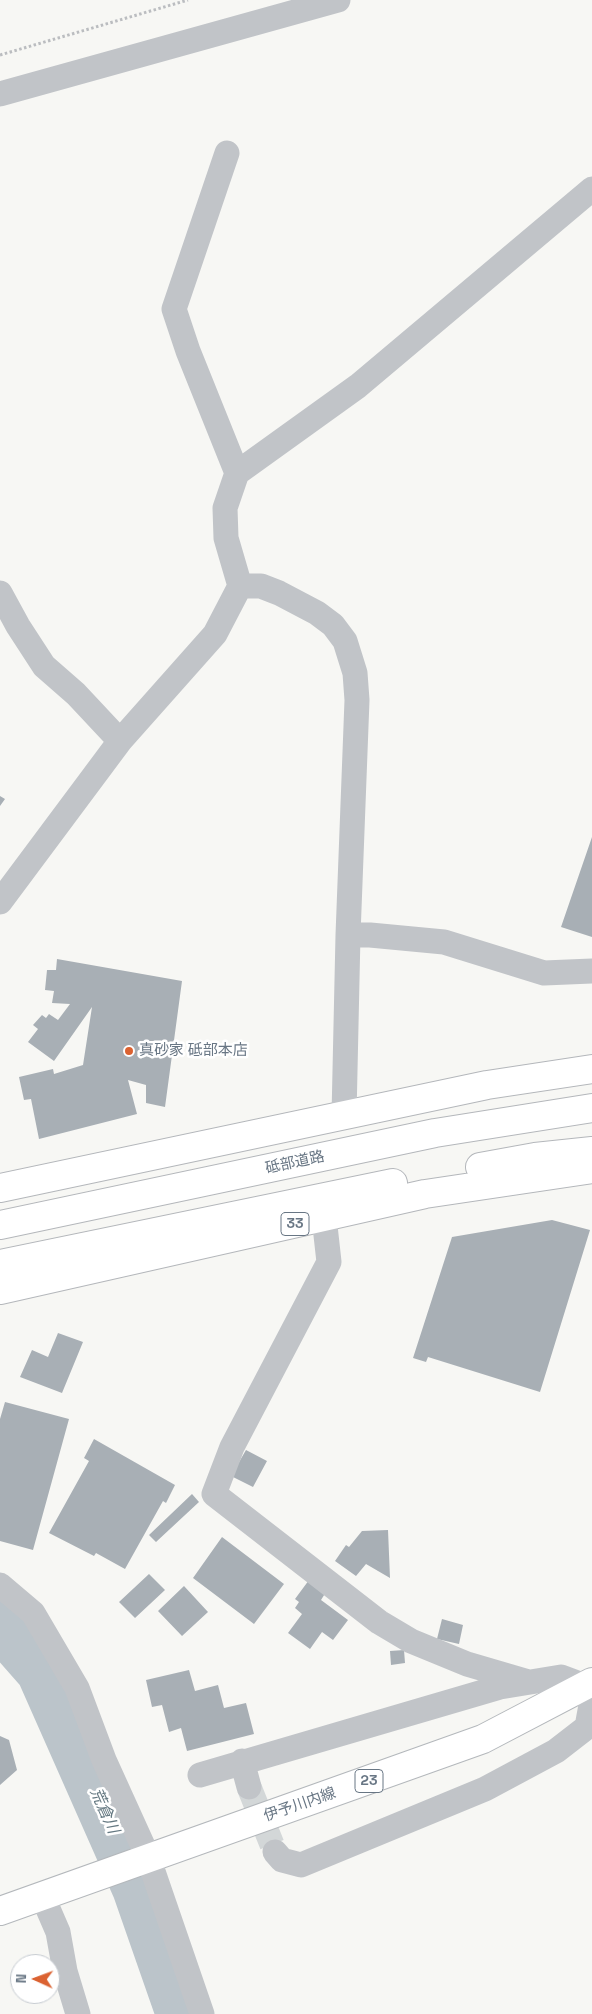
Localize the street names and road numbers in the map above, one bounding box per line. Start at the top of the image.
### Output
street label: 砥部道路 [264,1148,326,1178]
road number: 33 [281,1212,309,1236]
road number: 23 [355,1770,383,1792]
street label: 伊予川内線 [262,1784,338,1826]

